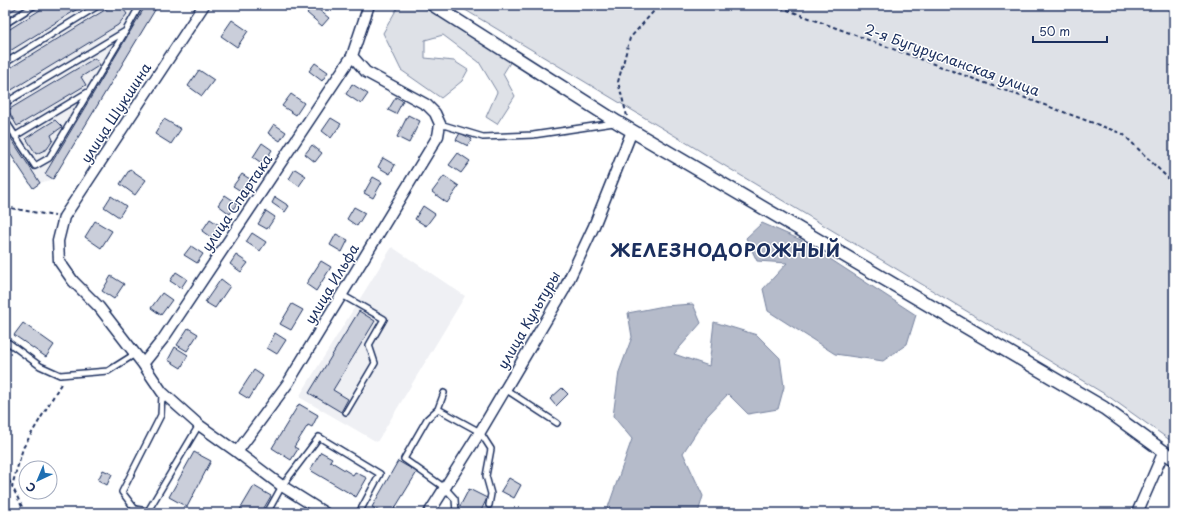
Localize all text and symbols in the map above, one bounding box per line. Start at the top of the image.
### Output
street label: 2-я Бугурусланская улица [862,18,1043,101]
scale bar [1033,18,1107,44]
text: 50 m [1039,22,1070,40]
street label: улица Шукшина [75,58,156,167]
street label: улица Спартака [196,150,277,256]
district label: ЖЕЛЕЗНОДОРОЖНЫЙ [610,236,841,263]
street label: улица Ильфа [299,239,364,328]
street label: улица Культуры [492,267,565,373]
north arrow [18,460,58,500]
text: С [22,479,40,497]

